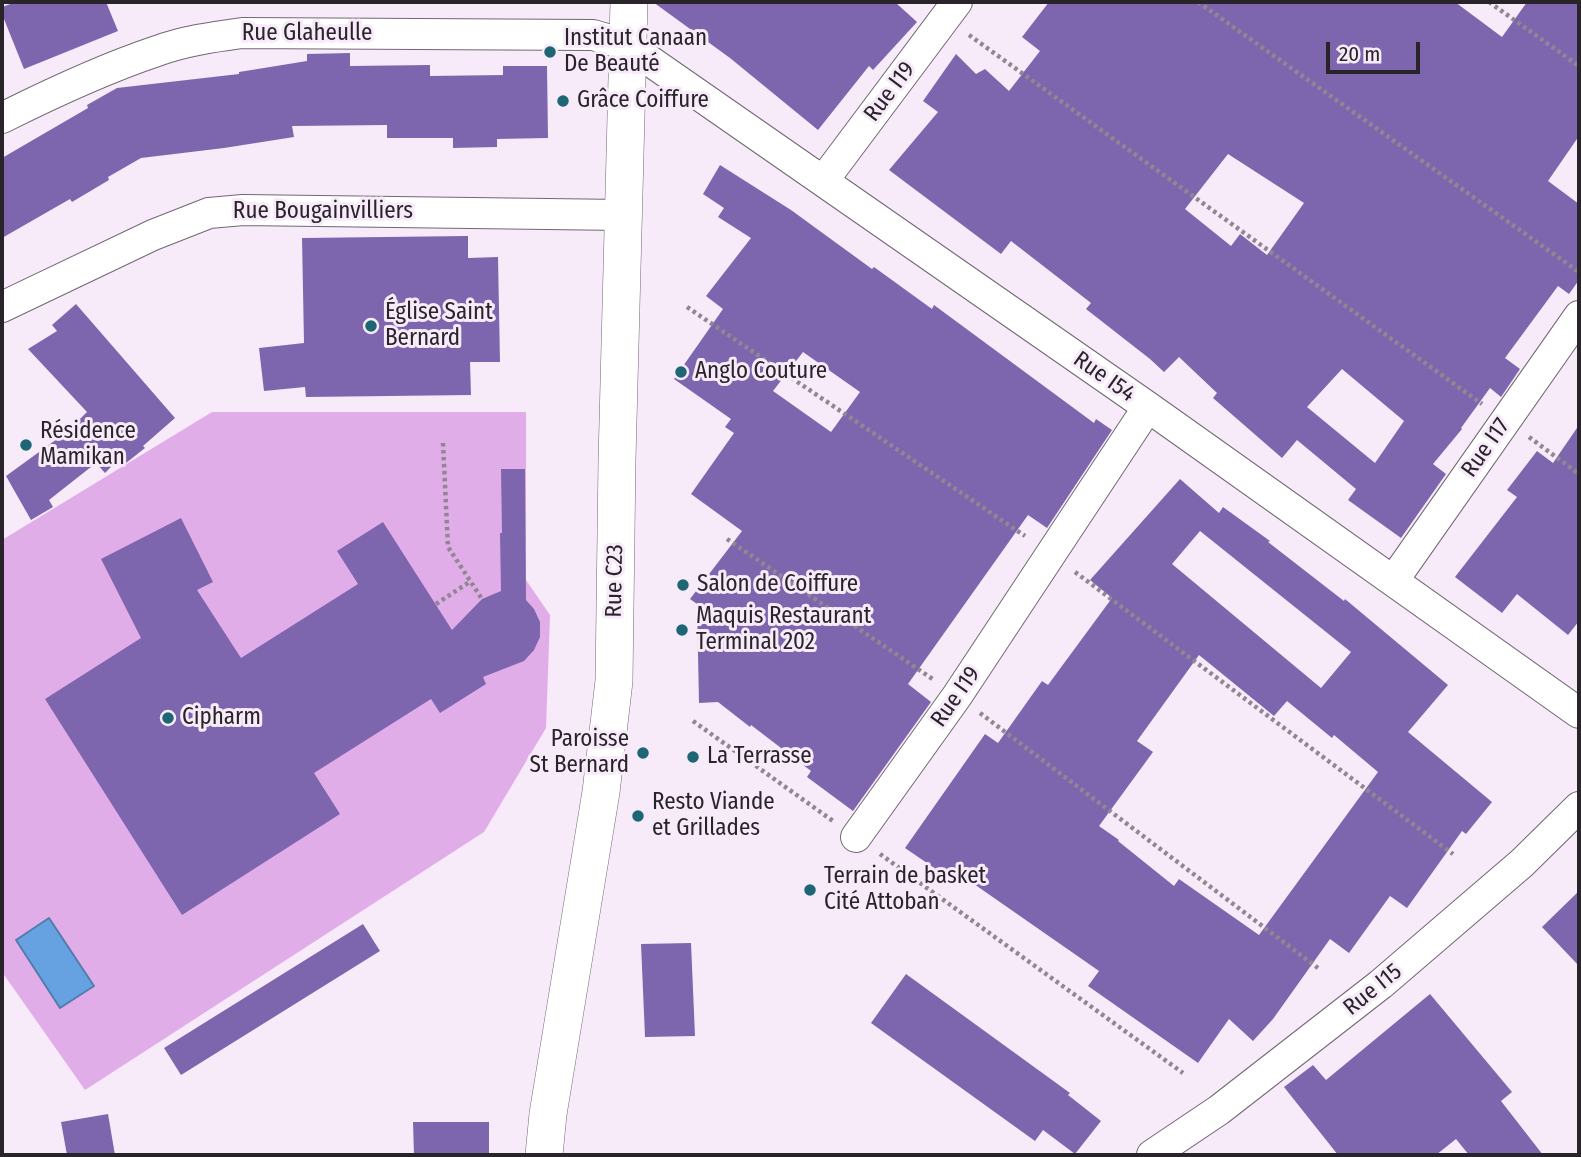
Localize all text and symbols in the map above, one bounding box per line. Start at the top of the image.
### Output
street label: Rue Glaheulle [242,20,372,48]
place label: Institut Canaan De Beauté [564,25,707,79]
scale bar [1329,28,1424,72]
text: 20 m [1339,41,1380,67]
marker: Institut Canaan De Beauté [542,44,558,60]
street label: Rue I19 [859,57,921,127]
place label: Grâce Coiffure [577,87,709,115]
marker: Grâce Coiffure [555,93,571,109]
street label: Rue Bougainvilliers [233,198,413,226]
place label: Église Saint Bernard [385,299,493,353]
marker: Église Saint Bernard [363,318,379,334]
street label: Rue I54 [1068,346,1140,408]
place label: Anglo Couture [695,358,827,386]
marker: Anglo Couture [673,364,689,380]
street label: Rue I17 [1456,413,1516,483]
place label: Résidence Mamikan [40,418,136,472]
marker: Résidence Mamikan [18,437,34,453]
street label: Rue C23 [601,544,629,618]
place label: Salon de Coiffure [697,571,858,599]
marker: Salon de Coiffure [675,577,691,593]
place label: Maquis Restaurant Terminal 202 [696,603,871,657]
marker: Maquis Restaurant Terminal 202 [674,622,690,638]
street label: Rue I19 [925,661,987,733]
place label: Cipharm [182,704,261,732]
marker: Cipharm [160,710,176,726]
place label: Paroisse St Bernard [530,726,629,780]
place label: La Terrasse [707,743,812,771]
marker: Paroisse St Bernard [635,745,651,761]
marker: La Terrasse [685,749,701,765]
place label: Resto Viande et Grillades [652,789,775,843]
marker: Resto Viande et Grillades [630,808,646,824]
place label: Terrain de basket Cité Attoban [824,863,986,917]
marker: Terrain de basket Cité Attoban [802,882,818,898]
street label: Rue I15 [1338,958,1408,1022]

